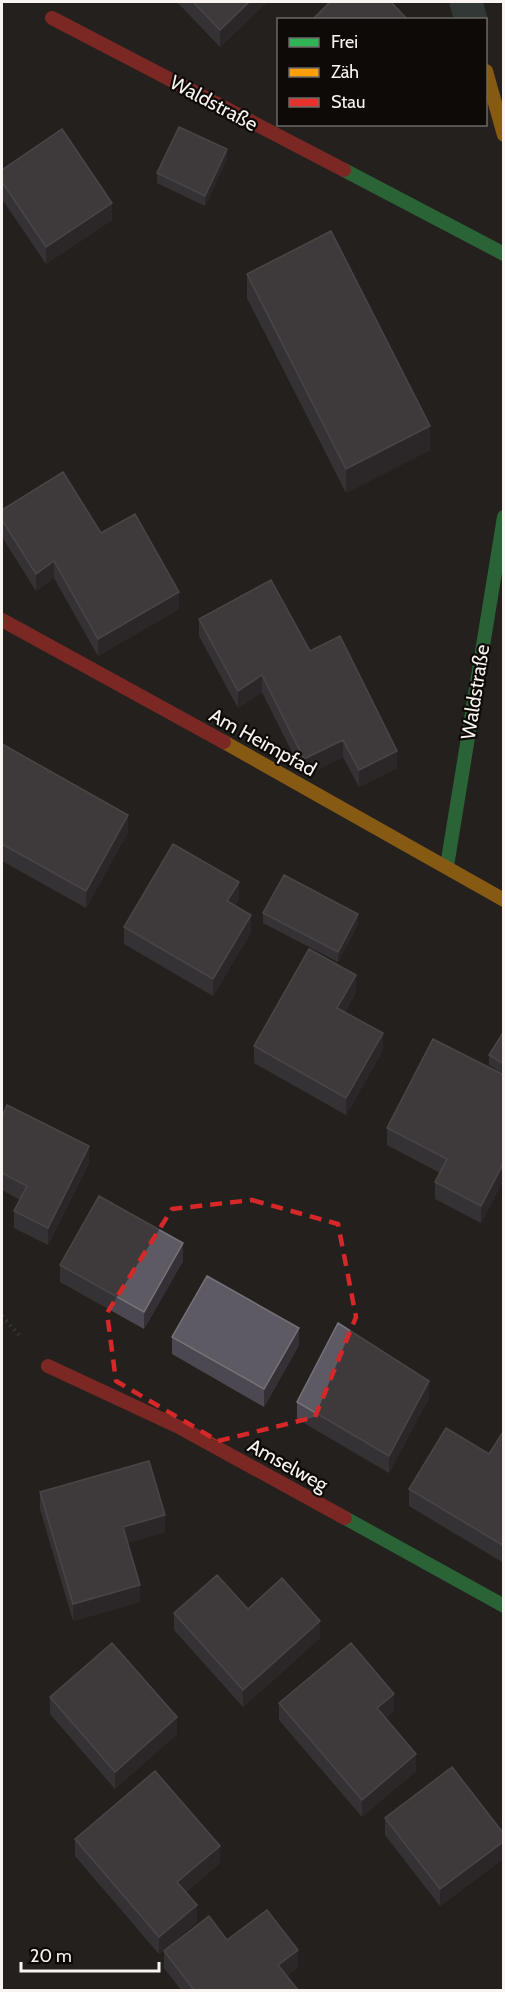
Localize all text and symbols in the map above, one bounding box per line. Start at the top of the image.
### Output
legend [277,18,487,126]
text: Frei [331,31,358,53]
text: Zäh [331,61,359,83]
street label: Waldstraße [166,70,262,136]
text: Stau [331,91,365,113]
street label: Waldstraße [456,643,494,741]
street label: Am Heimpfad [205,703,321,781]
street label: Amselweg [244,1433,333,1497]
scale bar [21,1935,159,1973]
text: 20 m [30,1945,72,1967]

